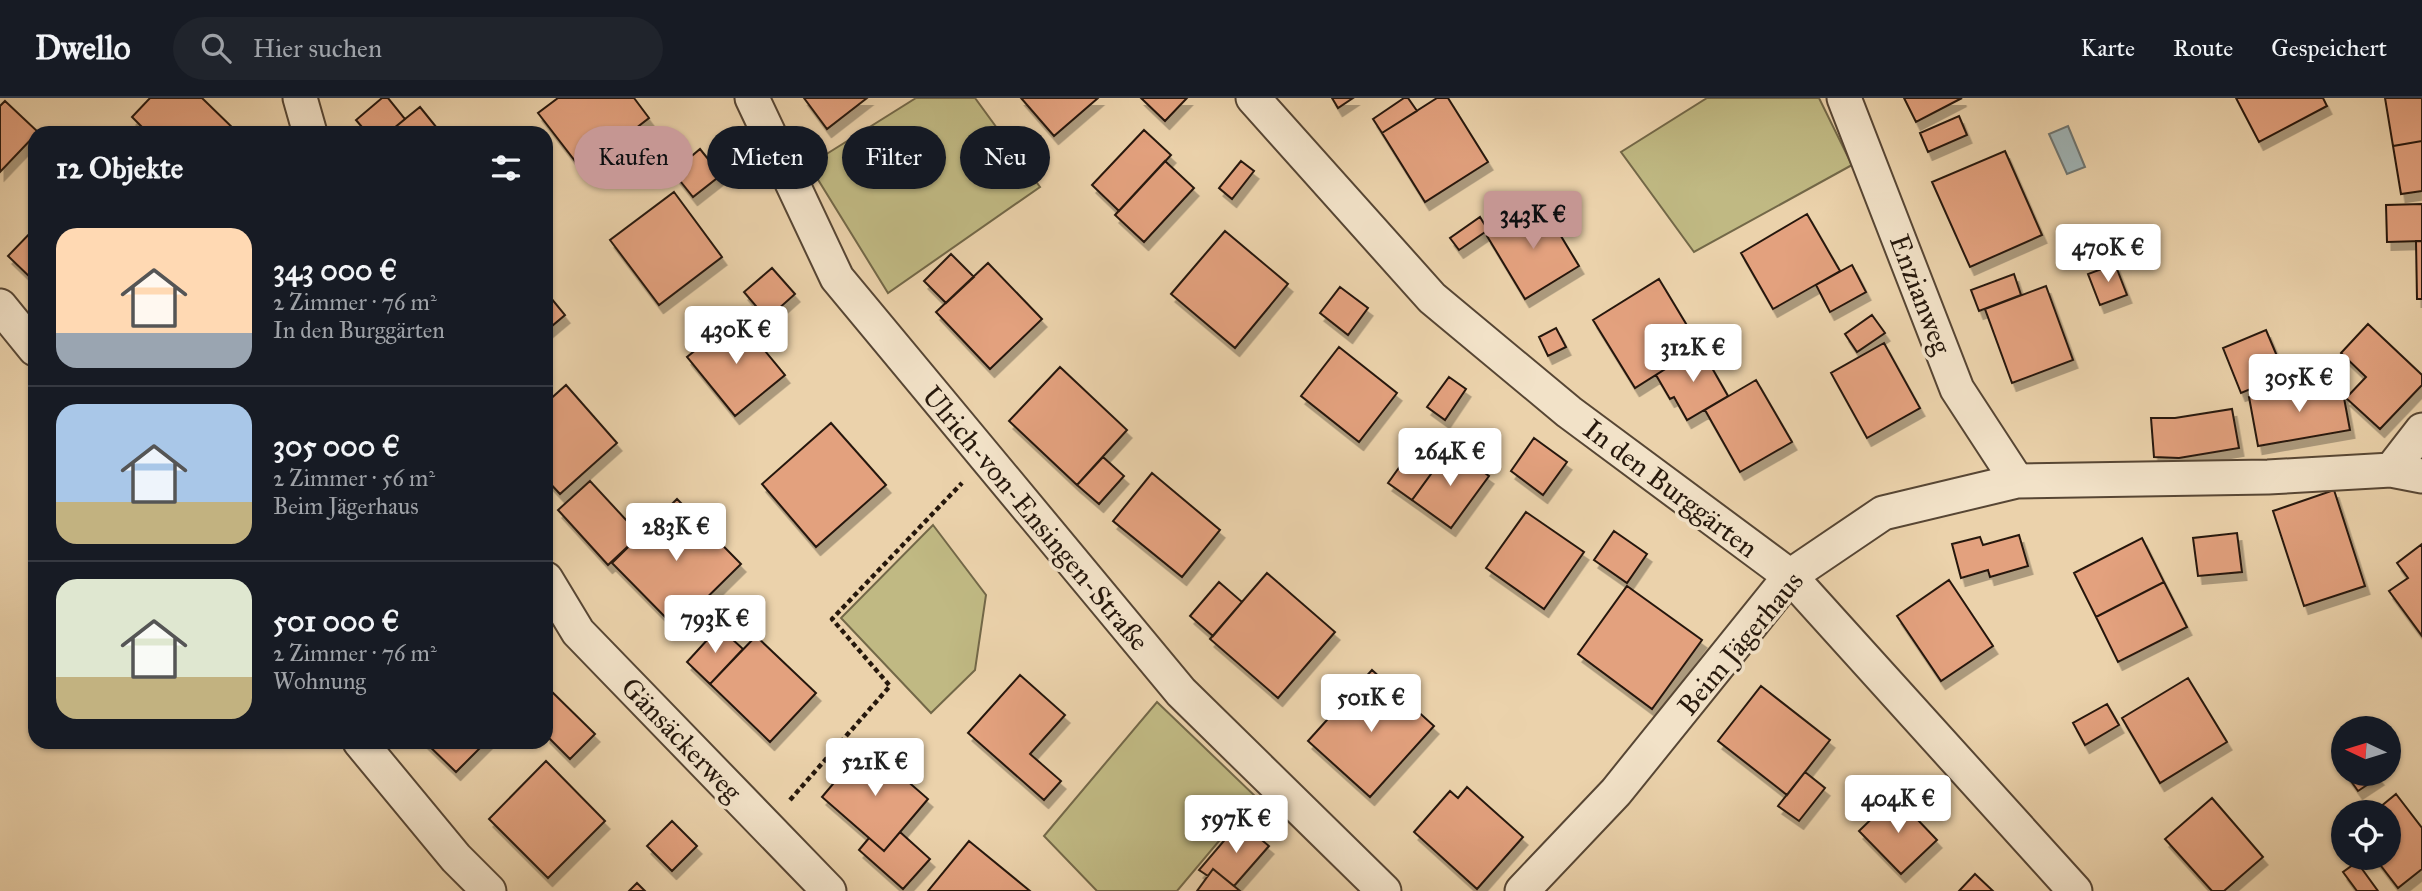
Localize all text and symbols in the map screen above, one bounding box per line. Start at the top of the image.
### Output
search box [173,17,663,80]
text: Dwello [35,28,131,68]
icon: search [197,29,235,67]
text: Hier suchen [253,32,382,64]
text: Karte [2080,33,2135,63]
text: Route [2173,33,2233,63]
text: Gespeichert [2271,33,2387,63]
chip: Kaufen [574,126,693,189]
chip: Mieten [707,126,828,189]
chip: Filter [842,126,946,189]
chip: Neu [960,126,1050,189]
icon: filters [487,149,525,187]
text: 12 Objekte [56,150,183,186]
pin: 343K € [1476,192,1590,251]
text: 343K € [1500,200,1566,228]
pin: 470K € [2051,225,2165,284]
street label: Enzianweg [1882,229,1960,360]
text: 470K € [2072,233,2144,261]
text: 343 000 € [273,252,397,288]
icon: home [112,256,196,340]
text: 2 Zimmer · 76 m² [273,288,437,316]
pin: 430K € [679,306,793,366]
text: 430K € [701,315,771,343]
text: In den Burggärten [273,316,445,344]
pin: 312K € [1636,324,1750,384]
text: 312K € [1661,333,1725,361]
pin: 305K € [2242,354,2356,414]
text: 305K € [2265,363,2333,391]
street label: Ulrich-von-Ensingen-Straße [915,379,1157,658]
street label: In den Burggärten [1577,411,1765,565]
text: 305 000 € [273,428,400,464]
pin: 264K € [1393,428,1507,488]
icon: home [112,432,196,516]
text: 264K € [1414,437,1486,465]
text: 2 Zimmer · 56 m² [273,464,435,492]
text: Beim Jägerhaus [273,492,419,520]
pin: 283K € [619,504,733,563]
text: 283K € [642,512,710,540]
street label: Beim Jägerhaus [1670,564,1811,723]
pin: 793K € [658,596,772,655]
text: 501 000 € [273,603,400,639]
text: 793K € [680,604,750,632]
icon: home [112,607,196,691]
text: 2 Zimmer · 76 m² [273,639,437,667]
text: Wohnung [273,667,366,695]
street label: Gänsäckerweg [614,670,750,809]
pin: 501K € [1314,674,1428,734]
text: 501K € [1337,683,1405,711]
north arrow [2331,716,2401,786]
map controls [2331,716,2401,870]
pin: 521K € [818,738,932,798]
text: 521K € [842,747,908,775]
pin: 404K € [1841,776,1955,835]
text: 404K € [1861,784,1935,812]
pin: 597K € [1179,796,1293,855]
button: locate [2331,800,2401,870]
text: 597K € [1201,804,1271,832]

